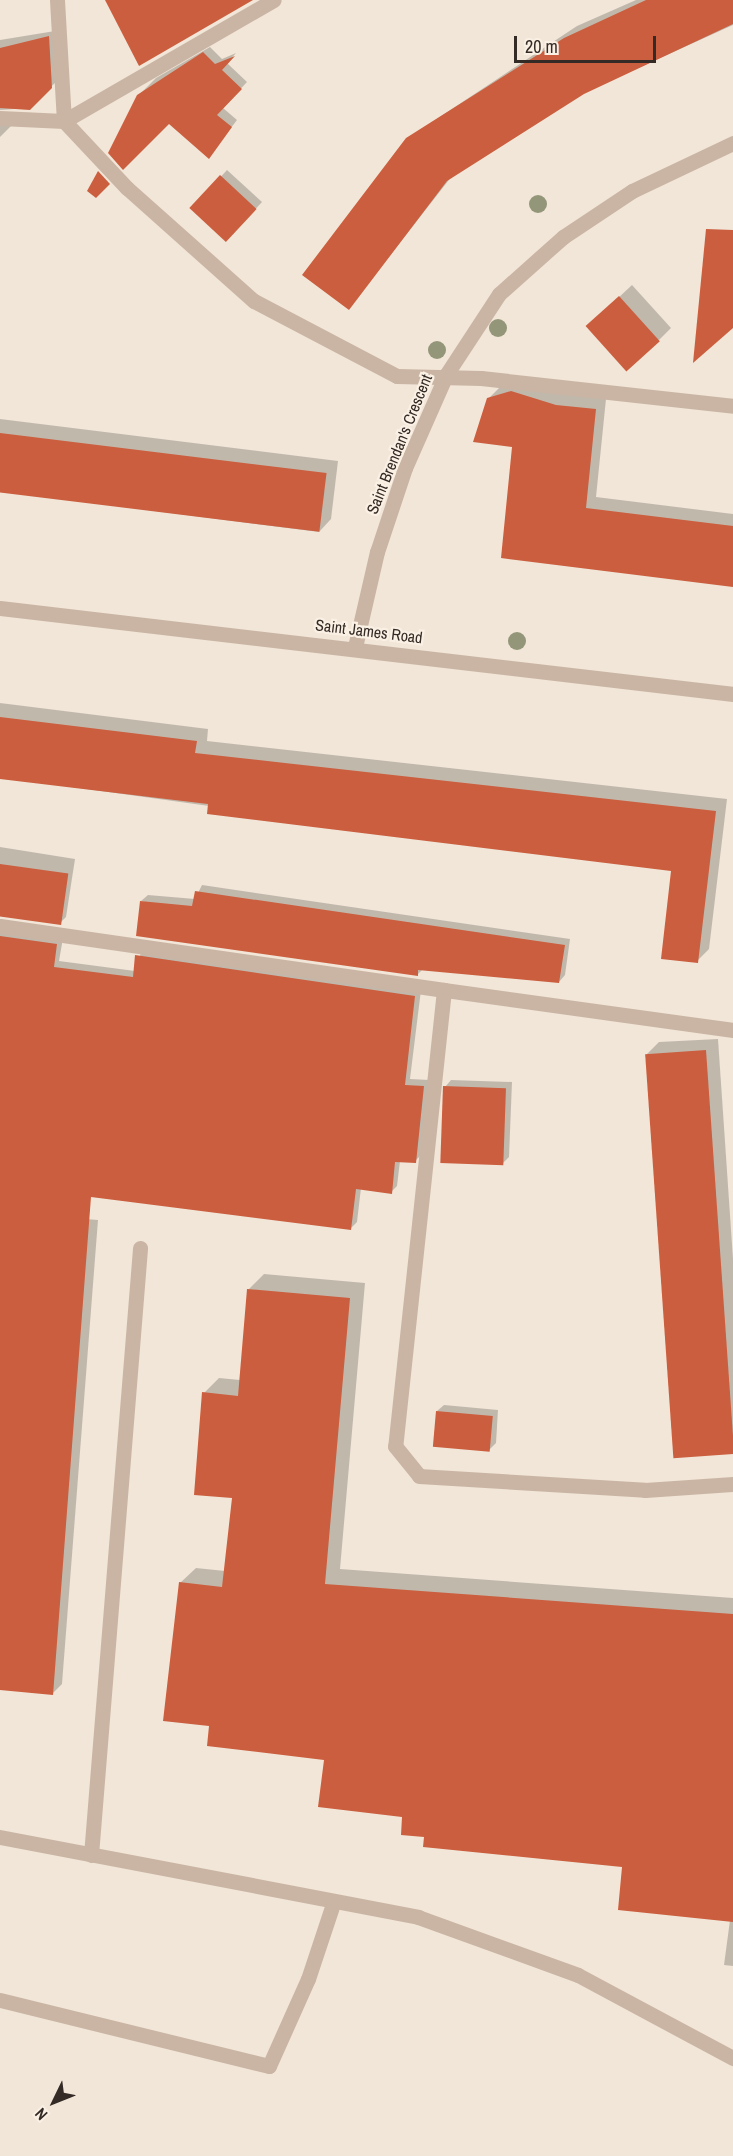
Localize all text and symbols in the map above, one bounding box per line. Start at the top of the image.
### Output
scale bar [517,24,660,62]
text: 20 m [525,34,558,59]
street label: Saint Brendan's Crescent [362,371,436,517]
street label: Saint James Road [314,615,424,647]
north arrow [24,2072,84,2132]
text: N [30,2103,52,2125]

